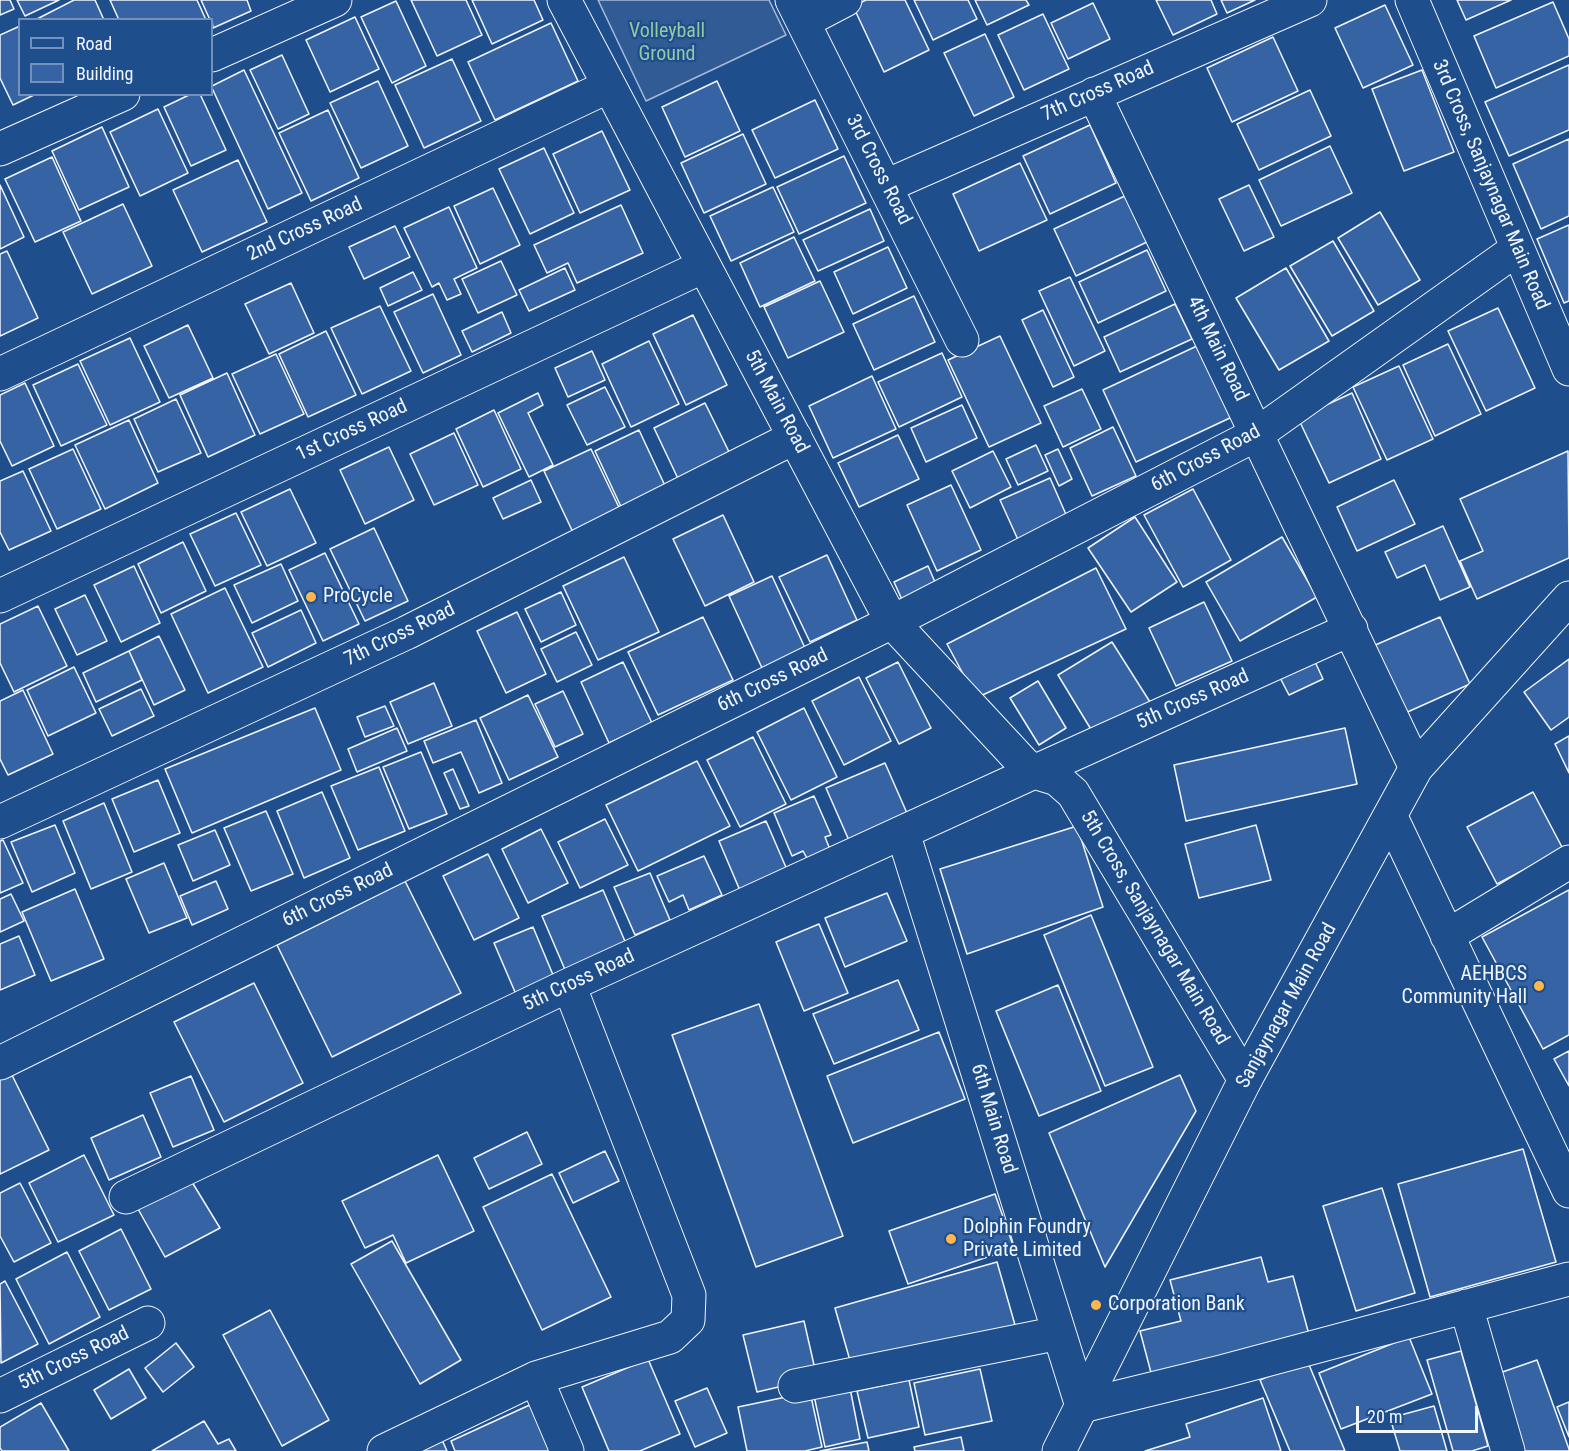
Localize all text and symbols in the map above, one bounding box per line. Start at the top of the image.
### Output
legend [18,18,213,96]
park label: Volleyball Ground [629,20,705,67]
text: Road [76,33,112,54]
street label: 3rd Cross, Sanjaynagar Main Road [1426,56,1554,314]
street label: 7th Cross Road [1038,57,1158,127]
text: Building [76,63,133,84]
street label: 3rd Cross Road [840,111,916,229]
street label: 2nd Cross Road [244,193,366,267]
street label: 4th Main Road [1181,293,1253,405]
street label: 5th Main Road [739,346,813,458]
street label: 1st Cross Road [293,395,411,467]
street label: 6th Cross Road [1147,420,1265,498]
place label: ProCycle [323,585,393,609]
marker: ProCycle [304,590,318,604]
street label: 7th Cross Road [341,598,459,672]
street label: 6th Cross Road [714,644,832,718]
street label: 5th Cross Road [1133,665,1253,735]
street label: 5th Cross, Sanjaynagar Main Road [1074,806,1234,1050]
street label: 6th Cross Road [279,859,397,933]
street label: Sanjaynagar Main Road [1232,919,1342,1093]
street label: 5th Cross Road [519,945,639,1017]
place label: AEHBCS Community Hall [1402,963,1527,1010]
marker: AEHBCS Community Hall [1532,979,1546,993]
street label: 6th Main Road [965,1061,1021,1177]
place label: Dolphin Foundry Private Limited [963,1216,1091,1263]
marker: Dolphin Foundry Private Limited [944,1232,958,1246]
place label: Corporation Bank [1108,1293,1245,1317]
marker: Corporation Bank [1089,1298,1103,1312]
street label: 5th Cross Road [15,1322,133,1396]
scale bar [1359,1394,1480,1432]
text: 20 m [1367,1406,1402,1427]

